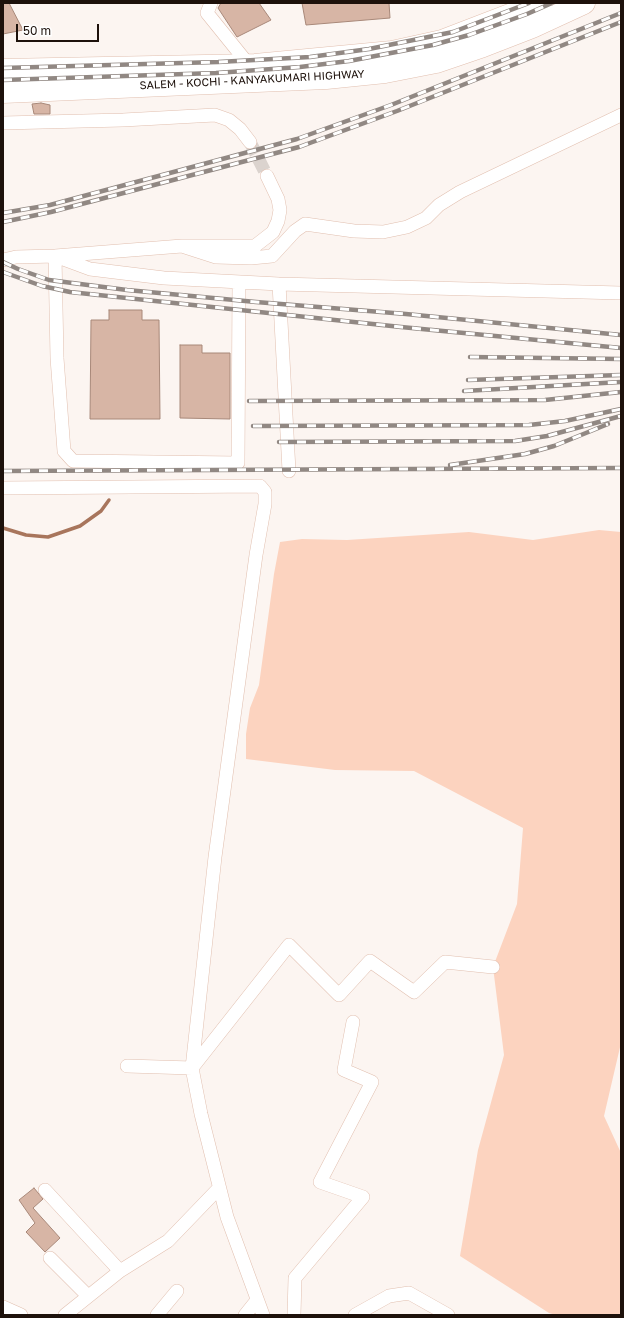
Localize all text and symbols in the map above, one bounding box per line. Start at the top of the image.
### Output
scale bar [18,16,101,42]
text: 50 m [23,23,51,38]
street label: SALEM - KOCHI - KANYAKUMARI HIGHWAY [139,68,365,92]

